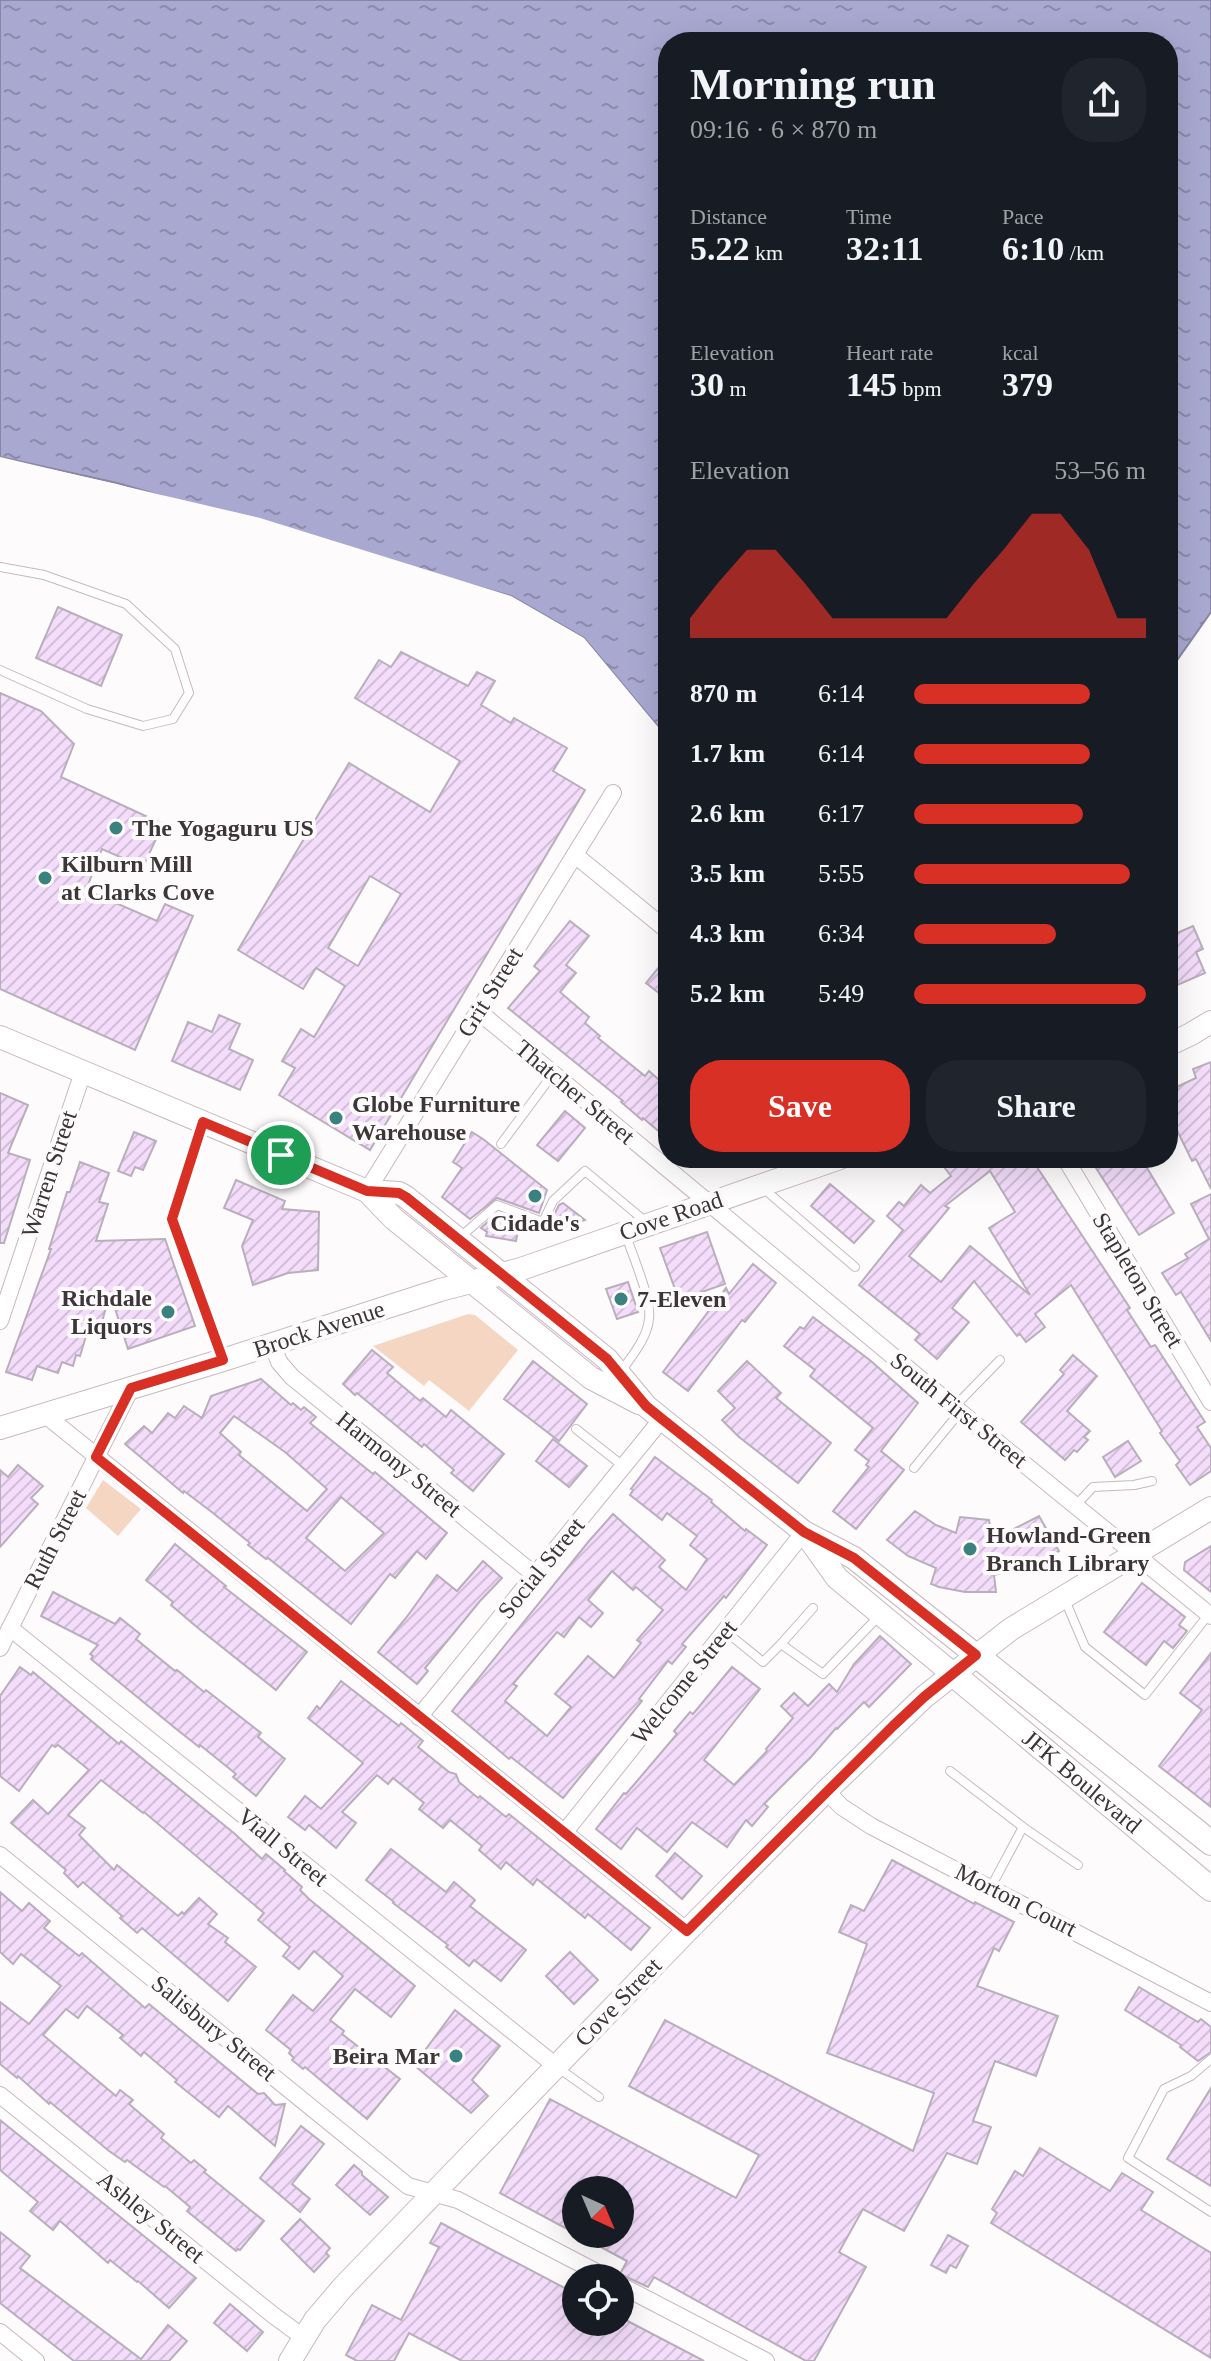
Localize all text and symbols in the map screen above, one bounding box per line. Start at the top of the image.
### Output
button: share [1062,58,1146,142]
text: Morning run [690,60,936,109]
text: 09:16 · 6 × 870 m [690,115,877,144]
text: Distance [690,204,767,229]
text: Time [846,204,892,229]
text: Pace [1002,204,1044,229]
text: 5.22 [690,230,750,267]
text: 32:11 [846,230,923,267]
text: 6:10 [1002,230,1064,267]
text: km [750,240,783,265]
text: /km [1064,240,1104,265]
text: Elevation [690,340,774,365]
text: Heart rate [846,340,933,365]
text: kcal [1002,340,1039,365]
text: 30 [690,366,724,403]
text: 145 [846,366,897,403]
text: 379 [1002,366,1053,403]
text: m [724,376,747,401]
text: bpm [897,376,942,401]
text: Elevation [690,456,790,485]
text: 53–56 m [1054,456,1146,485]
text: 870 m [690,679,757,708]
text: 6:14 [818,679,864,708]
text: 1.7 km [690,739,765,768]
text: 6:14 [818,739,864,768]
text: 2.6 km [690,799,765,828]
text: 6:17 [818,799,864,828]
place label: The Yogaguru US [132,815,314,841]
marker: The Yogaguru US [107,819,125,837]
place label: Kilburn Mill at Clarks Cove [61,851,215,905]
text: 3.5 km [690,859,765,888]
text: 5:55 [818,859,864,888]
marker: Kilburn Mill at Clarks Cove [36,869,54,887]
text: 4.3 km [690,919,765,948]
text: 6:34 [818,919,864,948]
street label: Grit Street [452,942,528,1042]
text: 5.2 km [690,979,765,1008]
text: 5:49 [818,979,864,1008]
street label: Thatcher Street [510,1035,640,1149]
button: Save [690,1060,910,1152]
button: Share [926,1060,1146,1152]
place label: Globe Furniture Warehouse [352,1091,521,1145]
street label: Warren Street [16,1107,82,1241]
marker: Globe Furniture Warehouse [327,1109,345,1127]
pin [247,1121,315,1189]
icon: arrive [259,1133,303,1177]
street label: Cove Road [616,1186,726,1246]
marker: Cidade's [526,1187,544,1205]
street label: Stapleton Street [1088,1208,1189,1352]
place label: Cidade's [490,1210,580,1236]
place label: Richdale Liquors [61,1285,152,1339]
place label: 7-Eleven [637,1286,726,1312]
marker: 7-Eleven [612,1290,630,1308]
street label: Brock Avenue [250,1296,388,1362]
marker: Richdale Liquors [159,1303,177,1321]
street label: South First Street [886,1347,1033,1473]
street label: Harmony Street [332,1406,467,1522]
street label: Ruth Street [19,1484,91,1593]
street label: Social Street [493,1512,590,1624]
place label: Howland-Green Branch Library [986,1522,1151,1576]
marker: Howland-Green Branch Library [961,1540,979,1558]
street label: Welcome Street [626,1615,742,1749]
street label: JFK Boulevard [1018,1725,1146,1838]
street label: Viall Street [233,1803,334,1891]
street label: Morton Court [951,1858,1081,1942]
street label: Cove Street [570,1952,667,2052]
street label: Salisbury Street [147,1970,282,2086]
place label: Beira Mar [333,2043,440,2069]
marker: Beira Mar [447,2047,465,2065]
street label: Ashley Street [92,2166,210,2268]
north arrow [562,2176,634,2248]
map controls [562,2176,634,2336]
button: locate [562,2264,634,2336]

